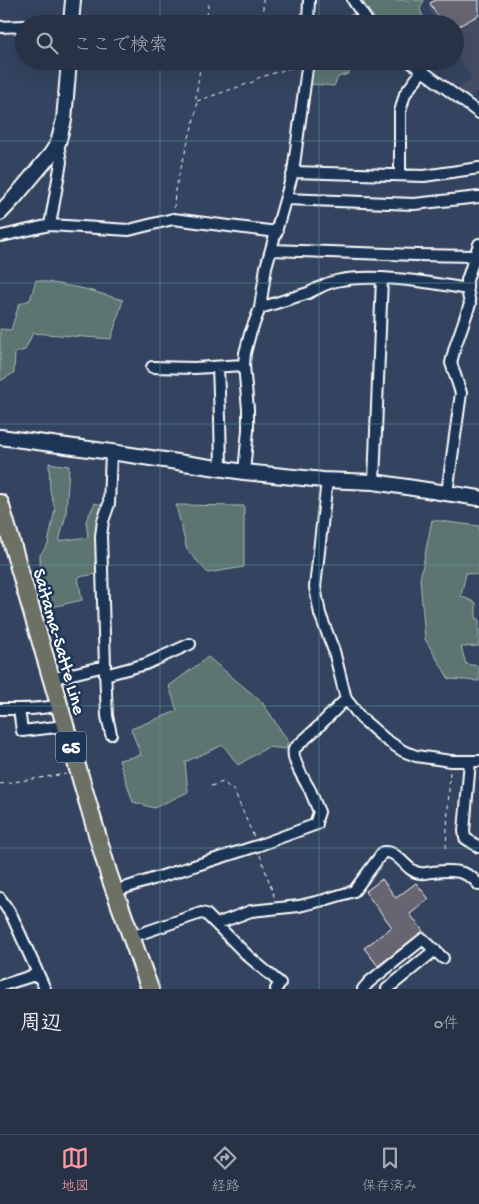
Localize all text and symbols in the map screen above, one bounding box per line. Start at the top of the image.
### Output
search box [15,15,464,70]
icon: search [33,29,61,57]
text: ここで検索 [73,35,168,58]
street label: Saitama-Satte Line [26,566,90,718]
road number: 65 [56,732,86,762]
text: 周辺 [20,1013,62,1038]
text: 0件 [434,1016,459,1035]
tab: 地図 [61,1144,89,1196]
tab: 経路 [211,1144,239,1196]
tab: 保存済み [362,1144,418,1196]

